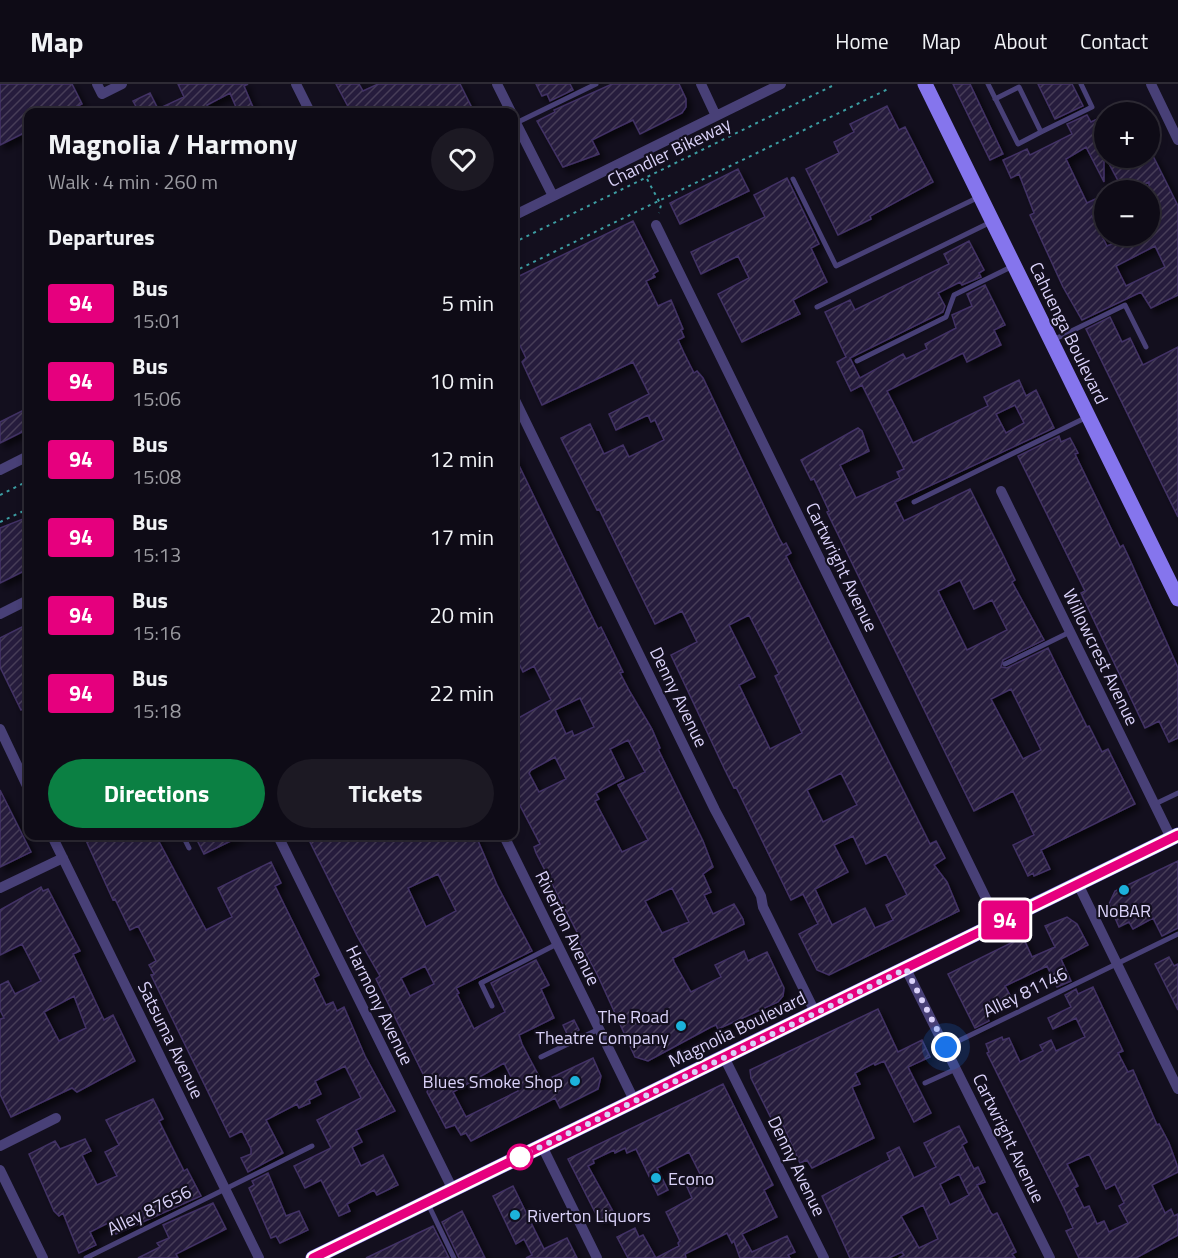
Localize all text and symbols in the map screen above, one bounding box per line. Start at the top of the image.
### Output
text: Map [30,20,84,63]
text: Home [835,25,889,57]
text: Map [922,25,961,57]
text: About [994,25,1047,57]
text: Contact [1080,25,1148,57]
map controls [1094,102,1160,246]
button: + [1094,102,1160,168]
street label: Chandler Bikeway [603,110,736,194]
text: Magnolia / Harmony [48,122,298,165]
button: heart [431,128,494,191]
text: Walk · 4 min · 260 m [48,166,218,197]
button: − [1094,180,1160,246]
text: Departures [48,220,155,254]
street label: Cahuenga Boulevard [1023,257,1115,409]
text: Bus [132,271,168,305]
text: 5 min [442,286,494,320]
text: 94 [69,287,93,319]
text: 15:01 [132,305,181,336]
text: Bus [132,349,168,383]
text: 10 min [429,364,494,398]
text: 94 [69,365,93,397]
text: 15:06 [132,383,181,414]
text: Bus [132,427,168,461]
text: 12 min [429,442,494,476]
text: 94 [69,443,93,475]
text: 15:08 [132,461,181,492]
street label: Cartwright Avenue [799,498,885,636]
text: Bus [132,505,168,539]
text: 17 min [429,520,494,554]
text: 94 [69,521,93,553]
text: 15:13 [132,539,181,570]
text: Bus [132,583,168,617]
street label: Willowcrest Avenue [1056,584,1146,730]
text: 20 min [429,598,494,632]
text: 94 [69,599,93,631]
text: 15:16 [132,617,181,648]
street label: Denny Avenue [643,642,715,752]
text: Bus [132,661,168,695]
text: 22 min [429,676,494,710]
text: 94 [69,677,93,709]
text: 15:18 [132,695,181,726]
button: Directions [48,759,265,828]
button: Tickets [277,759,494,828]
street label: Riverton Avenue [529,866,607,990]
marker: NoBAR [1117,883,1131,897]
place label: NoBAR [1097,897,1151,924]
line badge: 94 [978,900,1032,940]
text: 94 [993,904,1017,936]
street label: Harmony Avenue [339,940,421,1070]
street label: Alley 81146 [978,960,1072,1024]
street label: Satsuma Avenue [131,977,211,1103]
street label: Magnolia Boulevard [664,984,810,1074]
place label: The Road Theatre Company [535,1003,669,1051]
marker: The Road Theatre Company [674,1019,688,1033]
your location [931,1032,961,1062]
place label: Blues Smoke Shop [423,1068,563,1095]
street label: Cartwright Avenue [966,1069,1052,1207]
marker: Blues Smoke Shop [568,1074,582,1088]
street label: Denny Avenue [761,1111,833,1221]
unlabelled marker [507,1144,533,1170]
place label: Econo [668,1165,714,1192]
marker: Econo [649,1171,663,1185]
street label: Alley 87656 [102,1178,196,1242]
place label: Riverton Liquors [527,1202,651,1229]
marker: Riverton Liquors [508,1208,522,1222]

